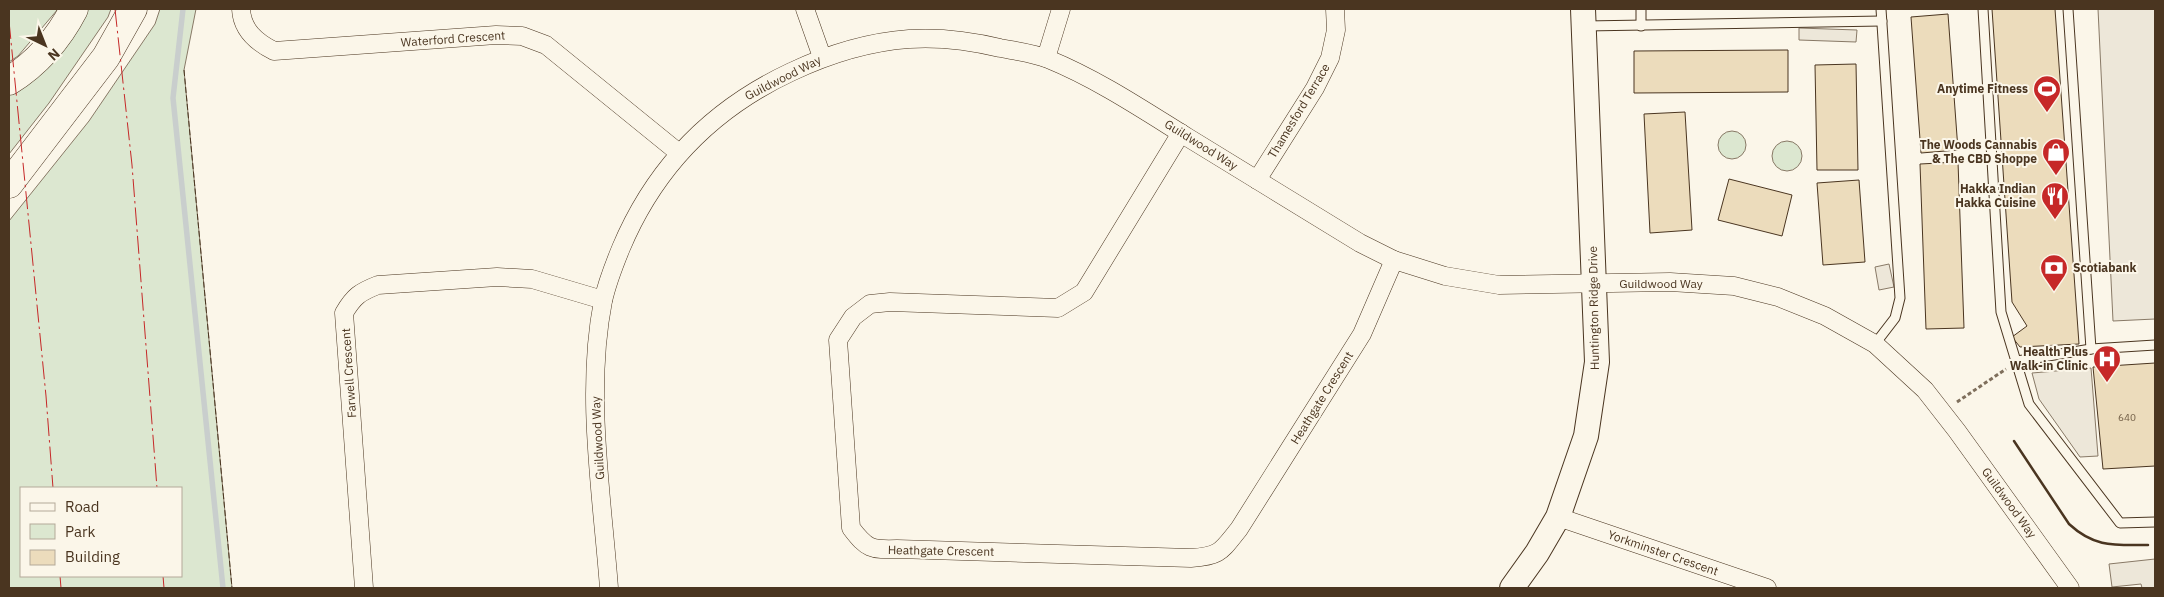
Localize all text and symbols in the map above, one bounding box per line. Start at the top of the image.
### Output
north arrow [20,20,70,70]
street label: Waterford Crescent [400,27,506,50]
text: N [44,44,64,65]
street label: Guildwood Way [742,52,823,103]
street label: Thamesford Terrace [1264,60,1333,161]
sports icon: Anytime Fitness [2032,74,2062,113]
place label: Anytime Fitness [1937,81,2028,96]
street label: Guildwood Way [1162,116,1241,173]
place label: The Woods Cannabis & The CBD Shoppe [1920,137,2037,166]
shop icon: The Woods Cannabis & The CBD Shoppe [2041,137,2071,176]
place label: Hakka Indian Hakka Cuisine [1955,181,2036,210]
restaurant icon: Hakka Indian Hakka Cuisine [2040,181,2070,220]
street label: Huntington Ridge Drive [1585,245,1602,370]
bank icon: Scotiabank [2039,253,2069,292]
place label: Scotiabank [2073,260,2136,275]
street label: Guildwood Way [1619,276,1703,291]
street label: Farwell Crescent [338,328,359,418]
place label: Health Plus Walk-in Clinic [2010,344,2088,373]
hospital icon: Health Plus Walk-in Clinic [2092,344,2122,383]
street label: Heathgate Crescent [1287,349,1356,447]
street label: Guildwood Way [588,396,607,480]
house number: 640 [2118,411,2136,424]
street label: Guildwood Way [1979,464,2040,541]
legend [20,487,182,577]
text: Road [65,497,100,516]
text: Park [65,522,95,541]
street label: Yorkminster Crescent [1606,527,1720,578]
street label: Heathgate Crescent [888,542,994,559]
text: Building [65,547,120,566]

